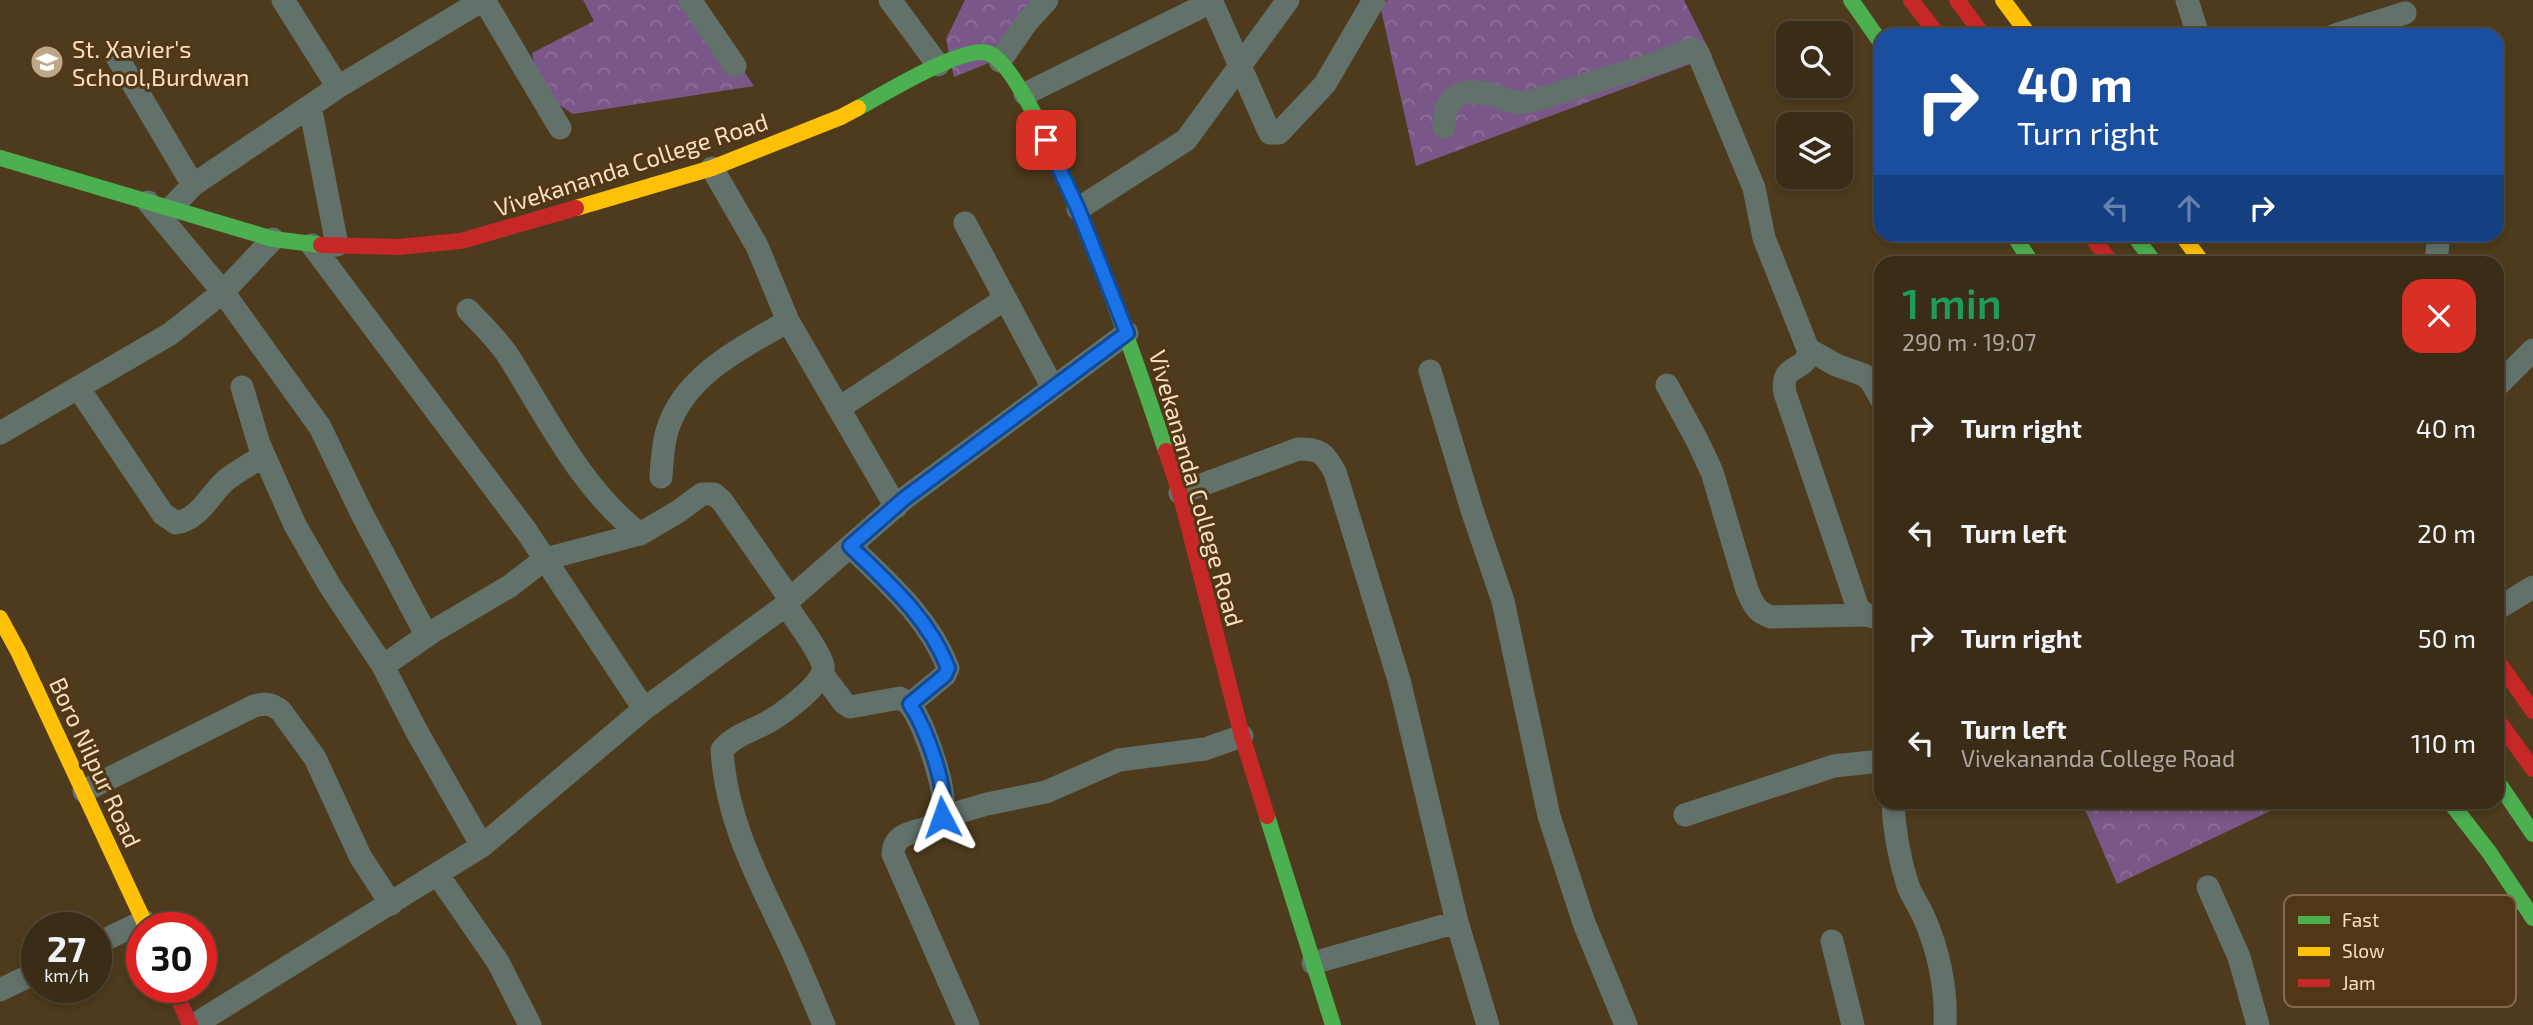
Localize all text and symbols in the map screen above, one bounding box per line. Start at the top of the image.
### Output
map controls [1776,21,1853,189]
button: search [1776,21,1853,98]
place label: St. Xavier's School,Burdwan [72,34,250,91]
school or university icon: St. Xavier's School,Burdwan [28,43,66,81]
text: 40 m [2017,53,2133,112]
icon: right [1902,56,1993,147]
street label: Vivekananda College Road [491,106,771,222]
pin [1016,110,1076,170]
button: layers [1776,112,1853,189]
text: Turn right [2017,113,2159,151]
icon: arrive [1027,121,1065,159]
icon: left [2097,189,2135,227]
icon: ahead [2170,189,2208,227]
icon: right [2243,189,2281,227]
text: 1 min [1902,277,2002,327]
button: close [2402,279,2476,353]
text: 290 m · 19:07 [1902,328,2036,356]
street label: Vivekananda College Road [1144,347,1250,629]
icon: right [1902,409,1940,447]
text: Turn right [1961,412,2082,443]
text: 40 m [2416,412,2476,443]
icon: left [1902,514,1940,552]
text: Turn left [1961,517,2067,548]
text: 20 m [2417,517,2476,548]
icon: right [1902,619,1940,657]
text: Turn right [1961,622,2082,653]
text: 50 m [2418,622,2476,653]
street label: Boro Nilpur Road [44,672,148,852]
text: Turn left [1961,713,2067,744]
icon: left [1902,724,1940,762]
text: 110 m [2411,727,2476,758]
text: Vivekananda College Road [1961,744,2235,772]
position arrow [905,780,979,854]
legend [2284,895,2516,1007]
text: Fast [2342,908,2379,931]
speed limit sign: 30 [126,912,217,1003]
text: 27 [47,927,86,969]
text: Slow [2342,939,2385,962]
text: km/h [44,964,89,986]
text: Jam [2342,971,2376,994]

